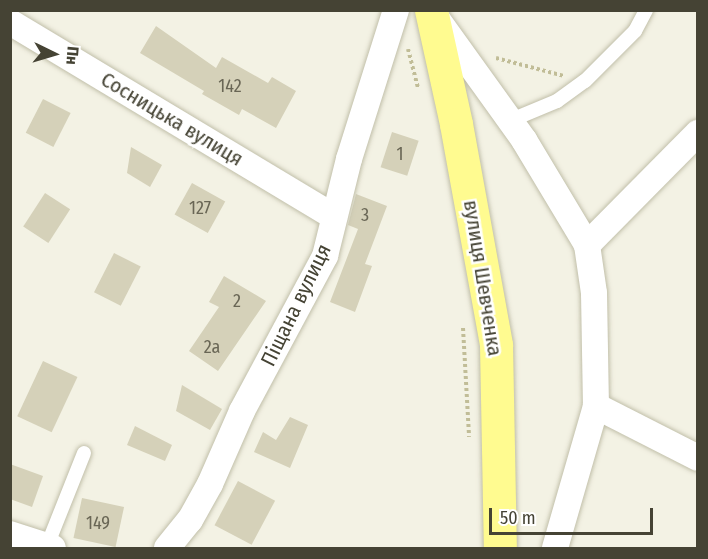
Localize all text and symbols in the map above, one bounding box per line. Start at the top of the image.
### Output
north arrow [24,24,84,84]
text: Пн [62,46,83,65]
street label: Сосницька вулиця [96,67,248,171]
house number: 142 [218,75,242,97]
house number: 1 [396,143,404,165]
house number: 127 [189,197,211,219]
street label: вулиця Шевченка [458,198,508,358]
house number: 3 [361,204,369,226]
street label: Піщана вулиця [256,240,336,370]
house number: 2 [233,290,241,312]
house number: 2а [204,336,220,358]
scale bar [492,496,656,534]
text: 50 m [500,507,536,529]
house number: 149 [86,512,110,534]

